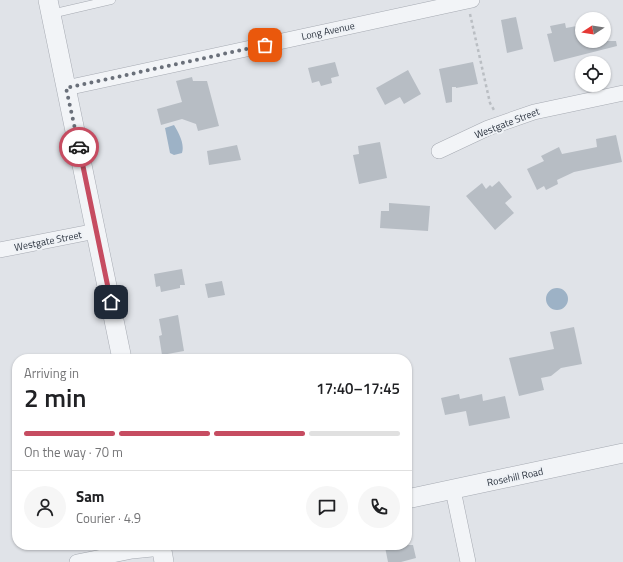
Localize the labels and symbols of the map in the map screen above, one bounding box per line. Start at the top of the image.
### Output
north arrow [575,12,611,48]
street label: Long Avenue [300,18,356,44]
pin [248,28,282,62]
street label: Westgate Street [472,104,542,142]
courier [59,127,99,167]
street label: Westgate Street [13,227,84,255]
pin [94,285,128,319]
street label: Rosehill Road [486,464,544,490]

